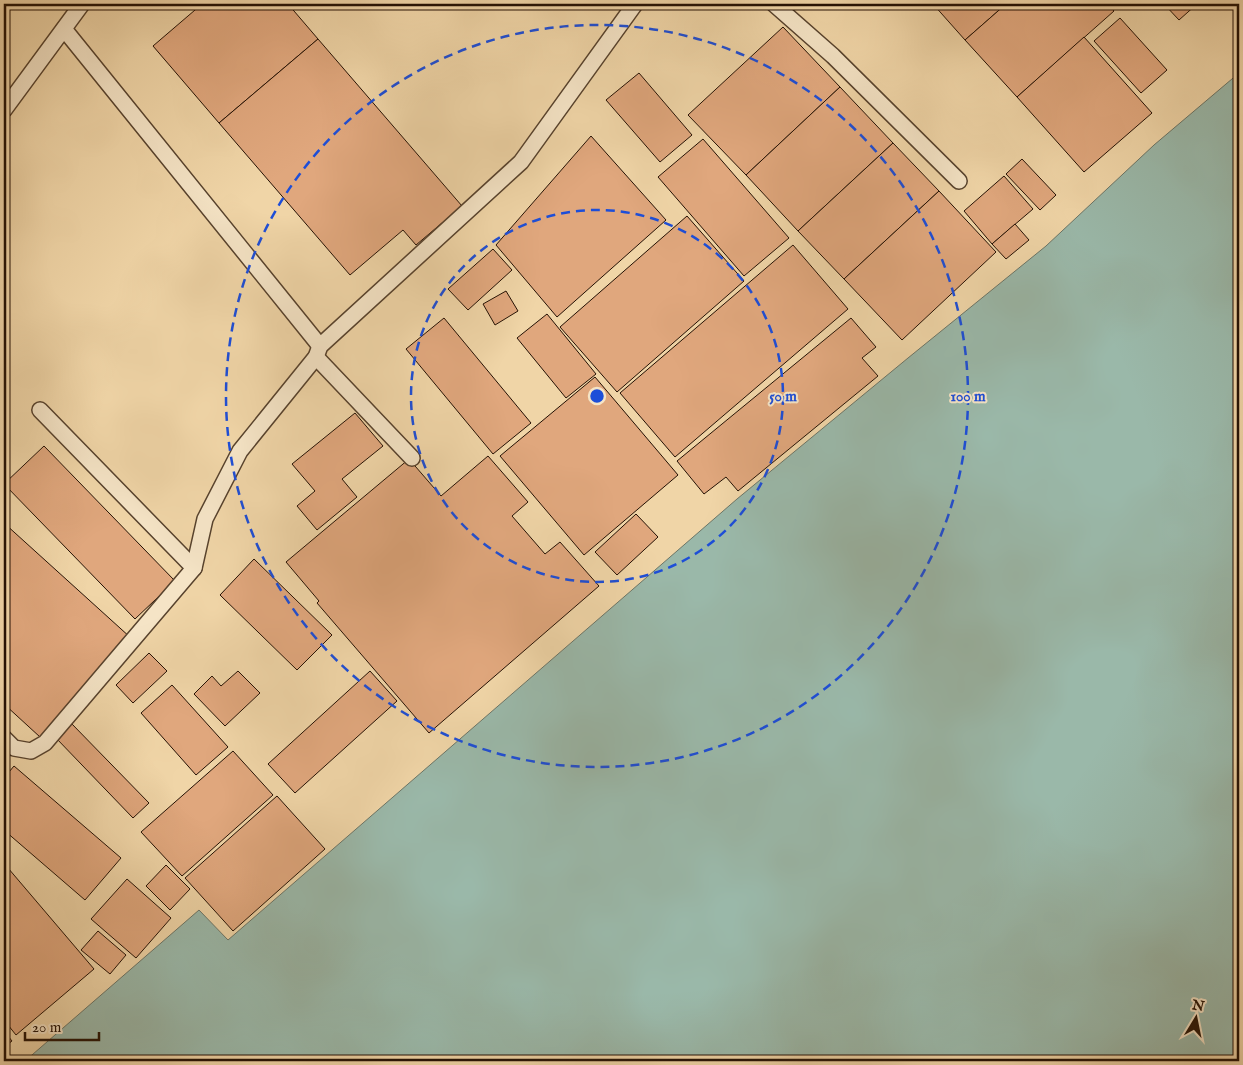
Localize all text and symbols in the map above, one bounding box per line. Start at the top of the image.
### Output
centre of rings [588,387,606,405]
text: 50 m [769,387,797,406]
text: 100 m [950,387,986,406]
north arrow [1170,992,1220,1042]
text: N [1190,996,1206,1016]
scale bar [25,1010,99,1042]
text: 20 m [32,1018,62,1037]

